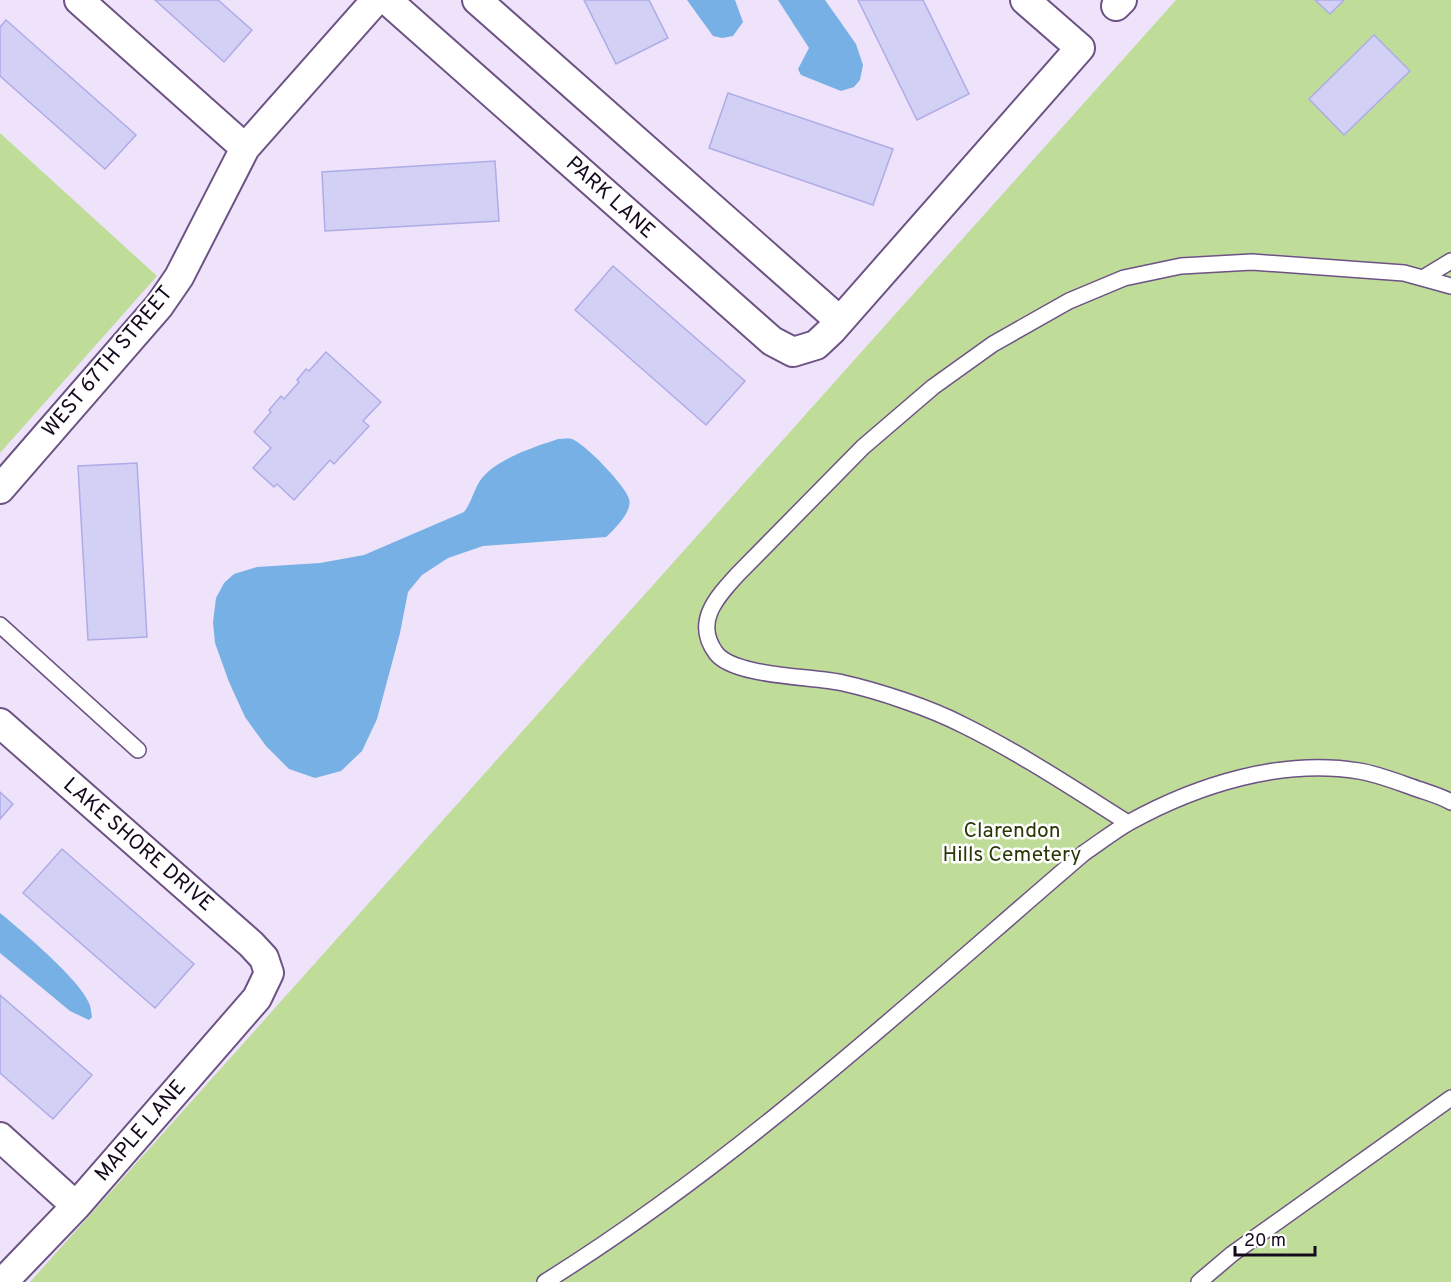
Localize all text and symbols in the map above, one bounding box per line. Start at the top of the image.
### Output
street label: PARK LANE [560,151,660,245]
street label: WEST 67TH STREET [37,281,179,443]
street label: LAKE SHORE DRIVE [57,772,219,918]
park label: Clarendon Hills Cemetery [943,818,1081,869]
street label: MAPLE LANE [89,1075,193,1187]
scale bar [1235,1219,1314,1257]
text: 20 m [1244,1230,1286,1253]

